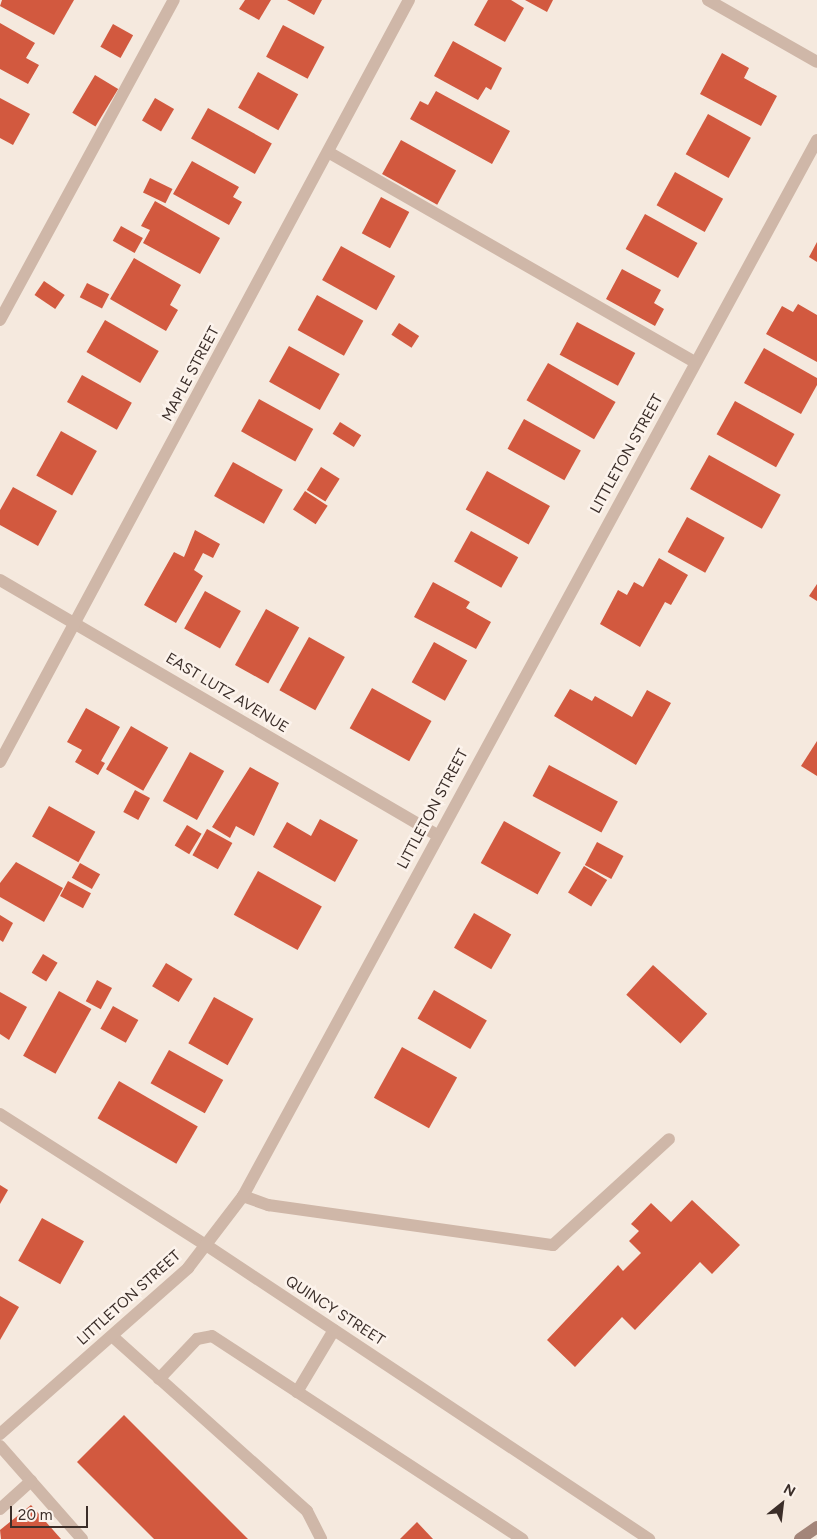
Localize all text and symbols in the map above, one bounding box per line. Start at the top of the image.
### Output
street label: MAPLE STREET [158,323,224,425]
street label: LITTLETON STREET [587,391,667,517]
street label: EAST LUTZ AVENUE [162,649,292,737]
street label: LITTLETON STREET [394,746,472,872]
street label: LITTLETON STREET [73,1247,185,1349]
street label: QUINCY STREET [282,1272,388,1350]
north arrow [757,1479,807,1529]
text: N [781,1480,798,1500]
scale bar [12,1496,90,1528]
text: 20 m [18,1506,52,1524]

